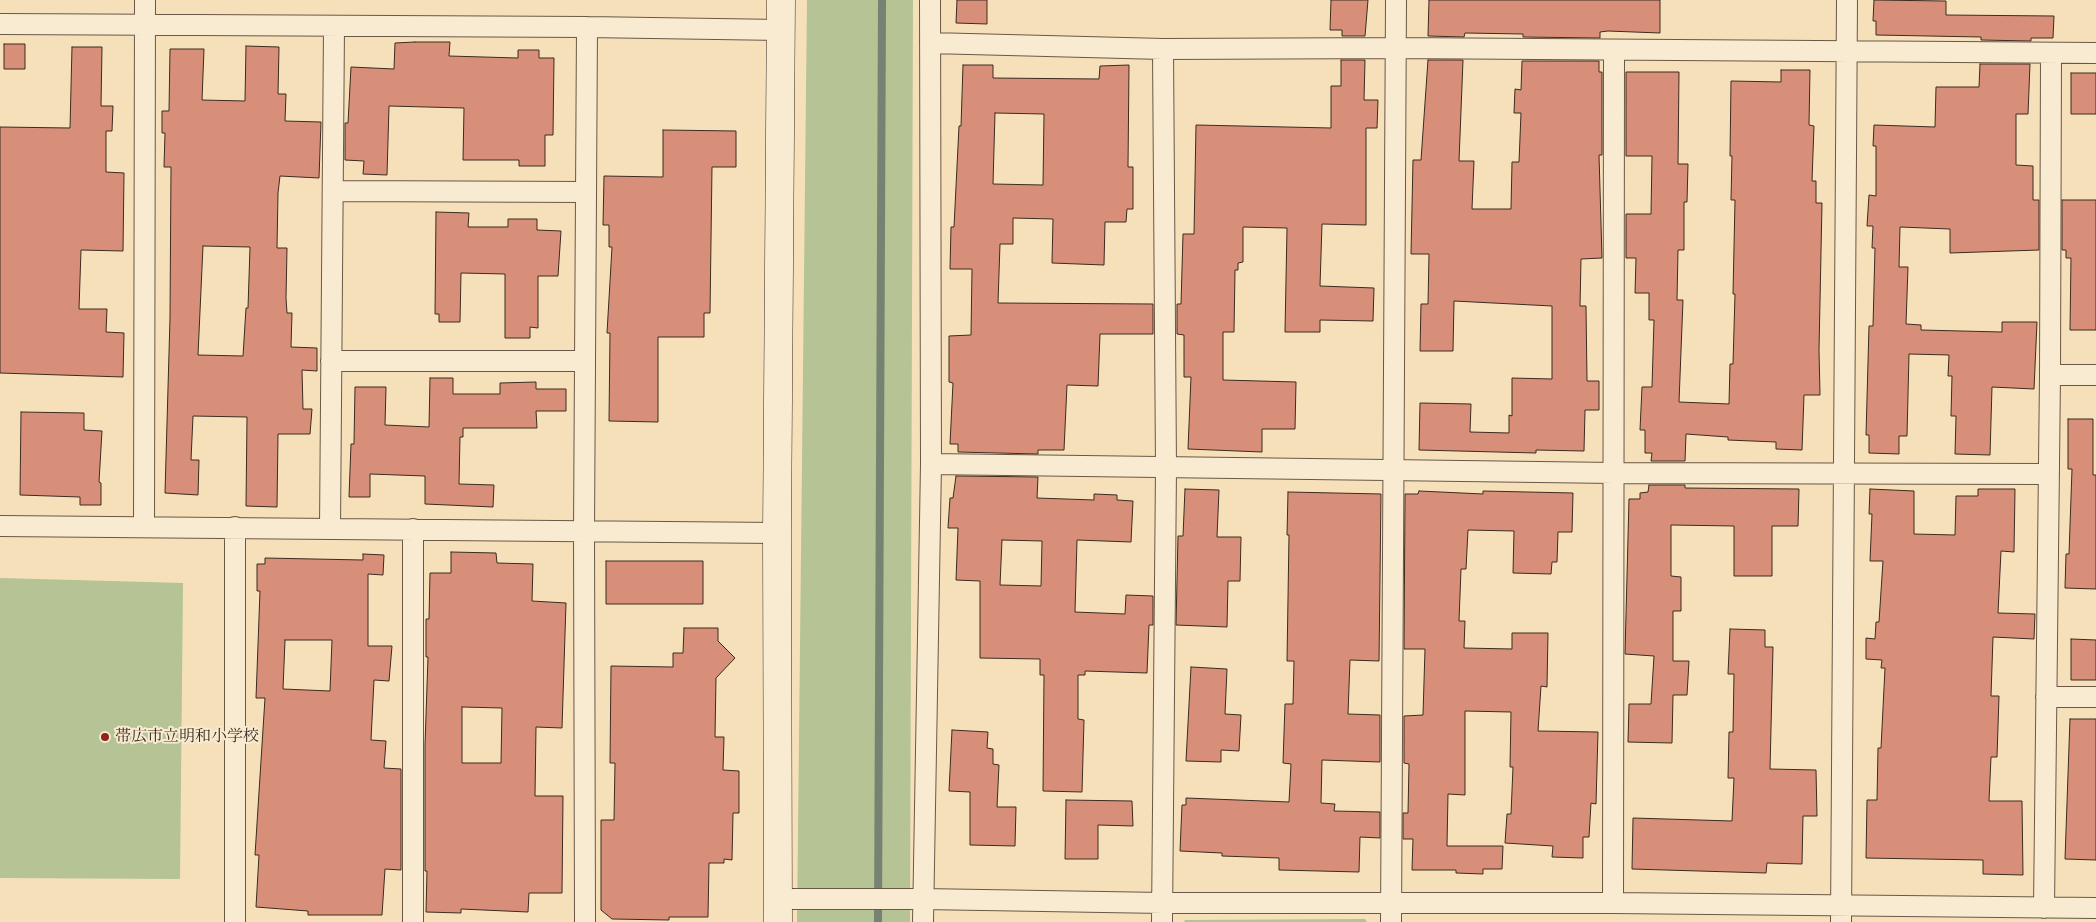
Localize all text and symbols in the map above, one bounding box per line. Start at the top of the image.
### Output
place label: 帯広市立明和小学校 [115,727,259,747]
marker: 帯広市立明和小学校 [99,731,111,743]

